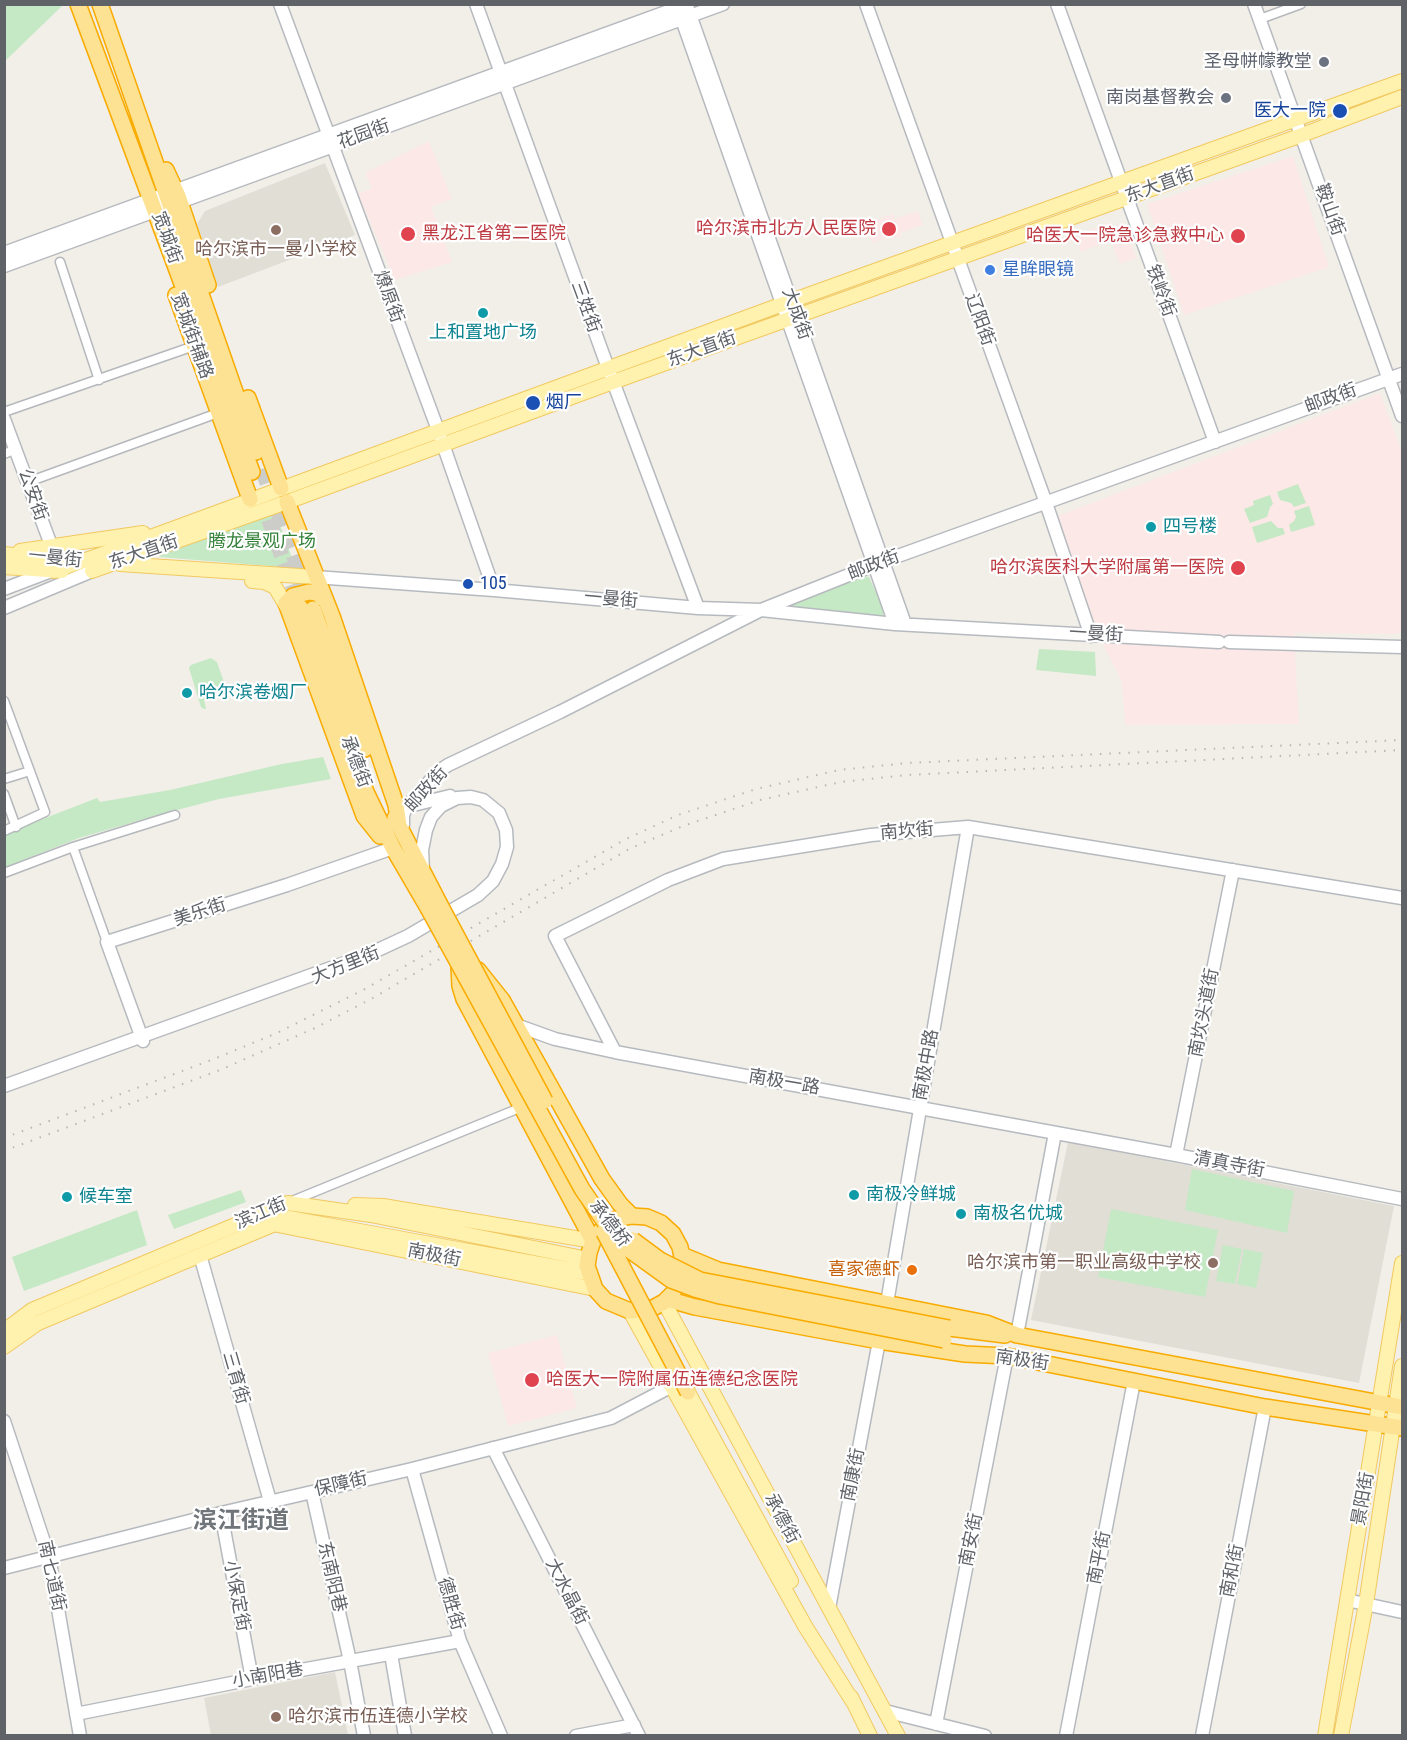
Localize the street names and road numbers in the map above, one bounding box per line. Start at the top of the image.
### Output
street label: 花园街 [335,116,393,154]
street label: 东大直街 [1122,164,1198,208]
street label: 鞍山街 [1310,181,1348,239]
street label: 宽城街 [147,209,185,267]
street label: 铁岭街 [1141,262,1179,320]
street label: 燎原街 [369,268,407,326]
street label: 三姓街 [566,278,604,336]
street label: 大成街 [777,285,815,343]
street label: 宽城街辅路 [165,290,217,382]
street label: 辽阳街 [960,291,998,349]
street label: 东大直街 [664,328,740,372]
street label: 邮政街 [1302,380,1360,418]
street label: 公安街 [13,466,51,524]
street label: 东大直街 [106,531,182,575]
street label: 一曼街 [27,545,83,573]
street label: 邮政街 [845,546,903,586]
street label: 一曼街 [583,587,639,613]
street label: 一曼街 [1068,623,1124,647]
street label: 承德街 [335,733,375,791]
street label: 邮政街 [401,763,453,817]
street label: 南坎街 [879,819,935,845]
street label: 美乐街 [171,894,229,932]
street label: 大方里街 [309,943,383,989]
street label: 南坎头道街 [1186,967,1224,1059]
street label: 南极中路 [910,1028,944,1102]
street label: 南极一路 [747,1066,821,1100]
street label: 清真寺街 [1192,1148,1266,1182]
street label: 滨江街 [232,1194,290,1234]
street label: 承德桥 [584,1196,634,1252]
street label: 南极街 [405,1240,463,1272]
street label: 南极街 [994,1347,1050,1375]
street label: 三育街 [217,1349,253,1407]
street label: 南康街 [838,1446,870,1504]
street label: 保障街 [312,1468,370,1502]
street label: 景阳街 [1349,1471,1379,1527]
street label: 承德街 [759,1490,803,1548]
street label: 南安街 [956,1511,988,1569]
street label: 南平街 [1084,1529,1116,1587]
street label: 南七道街 [33,1539,69,1613]
street label: 东南阳巷 [312,1539,350,1615]
street label: 南和街 [1217,1542,1249,1600]
street label: 大水晶街 [540,1555,592,1629]
street label: 小保定街 [219,1559,253,1633]
street label: 德胜街 [432,1575,468,1633]
street label: 小南阳巷 [231,1659,305,1693]

